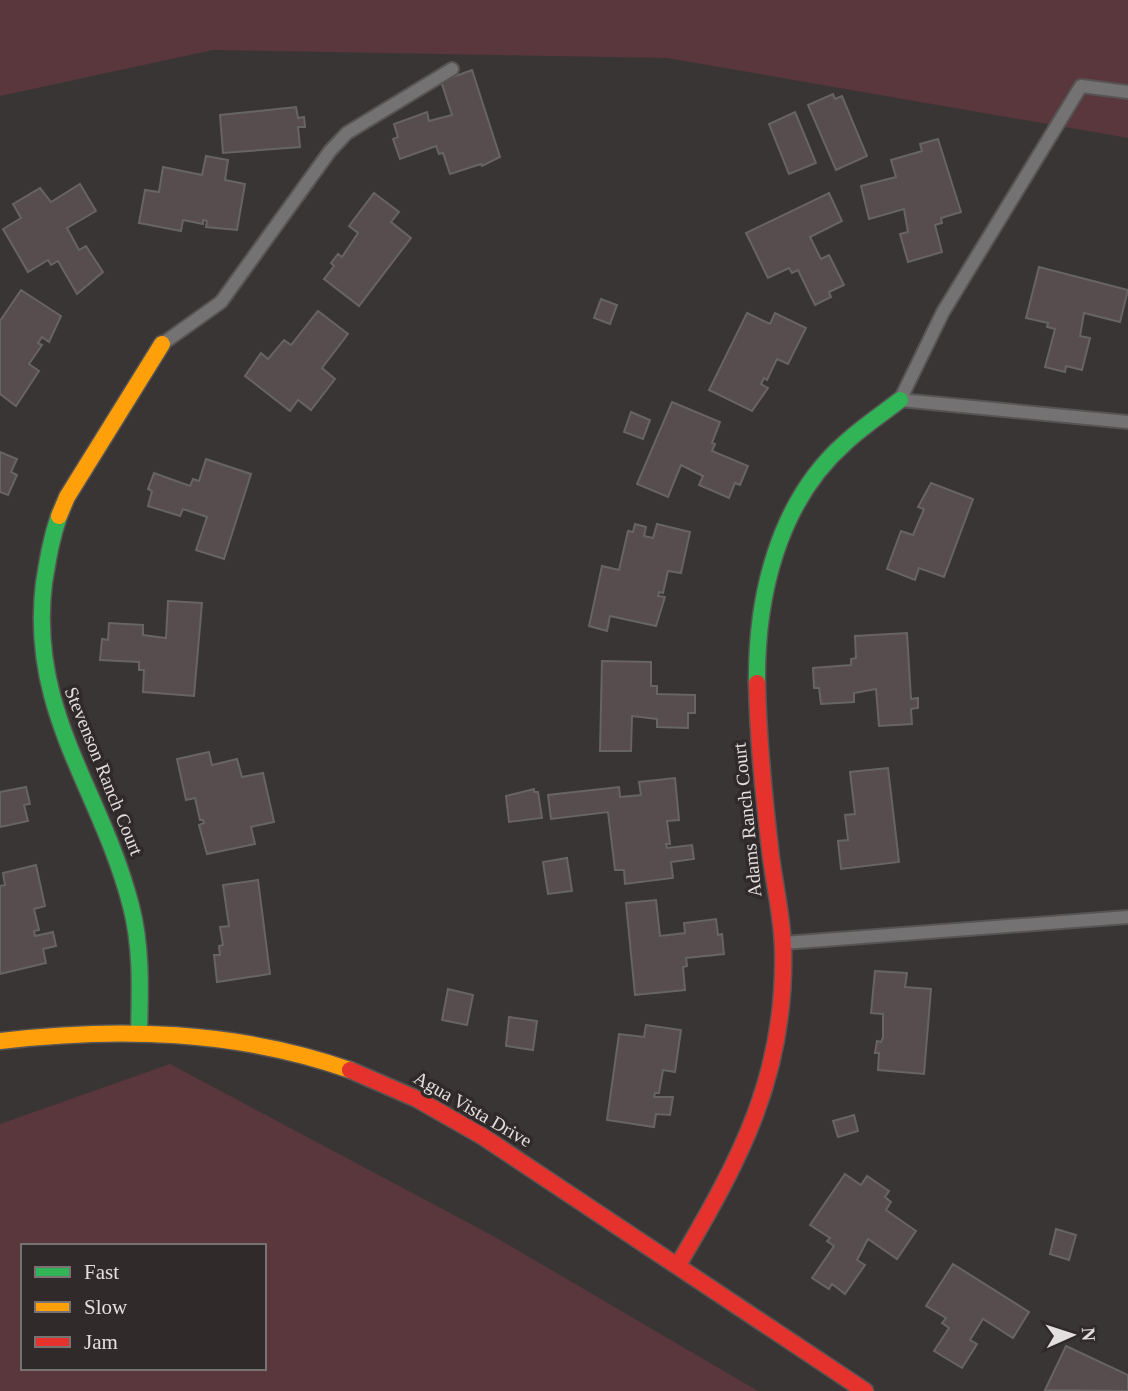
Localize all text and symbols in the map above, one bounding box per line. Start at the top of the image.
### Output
street label: Stevenson Ranch Court [61,684,148,859]
street label: Adams Ranch Court [728,741,766,898]
street label: Agua Vista Drive [410,1067,536,1151]
legend [21,1244,266,1370]
text: Fast [84,1260,119,1284]
text: Slow [84,1295,128,1319]
north arrow [1037,1300,1107,1370]
text: N [1078,1327,1099,1342]
text: Jam [84,1330,118,1354]

